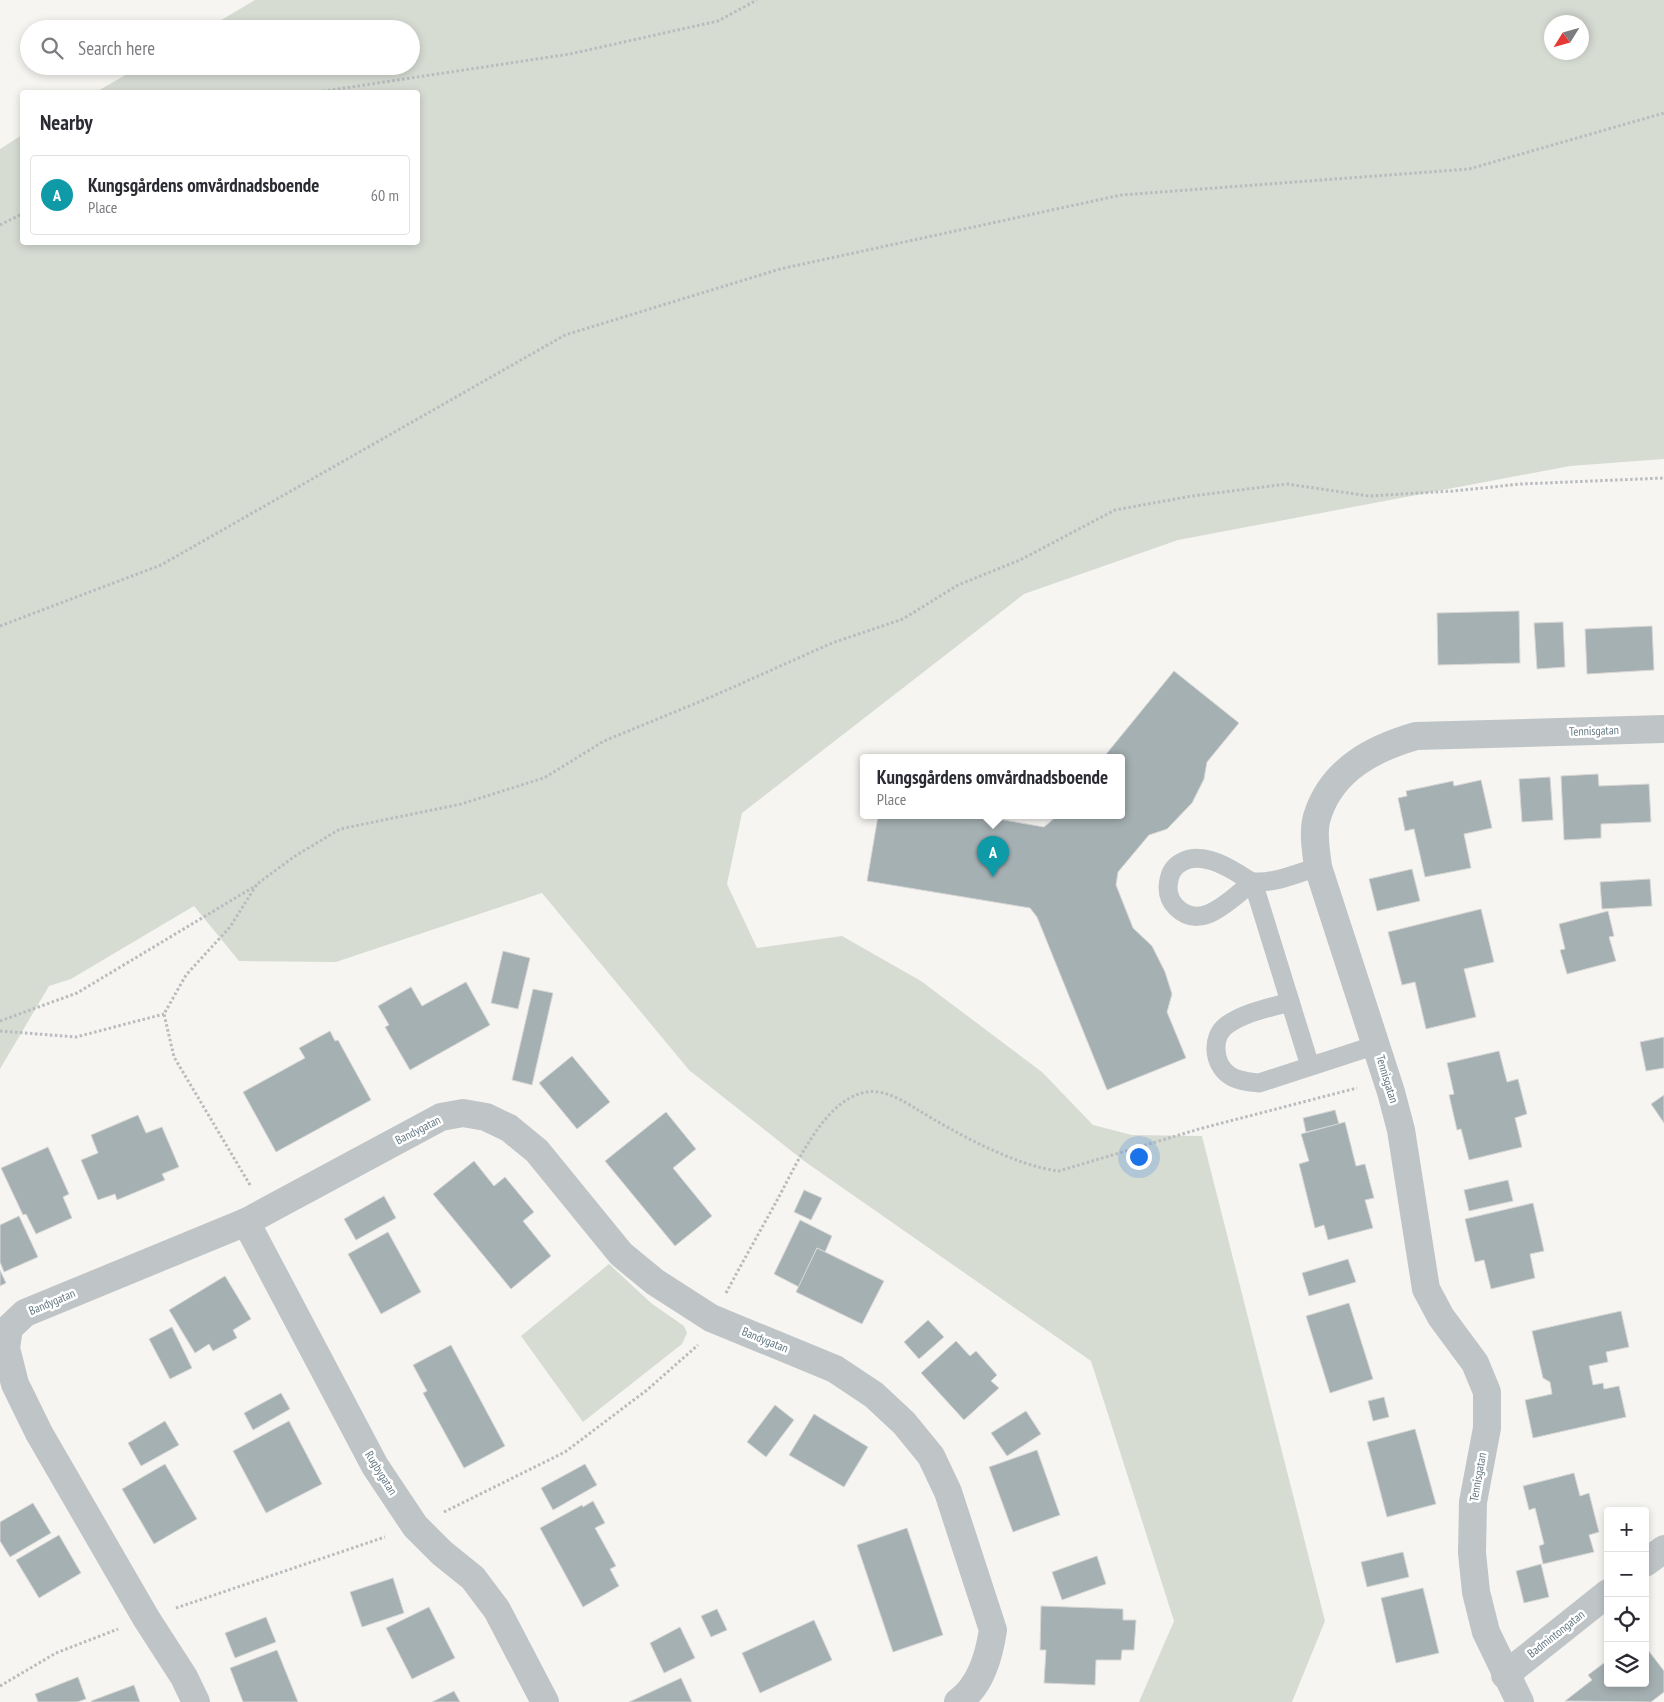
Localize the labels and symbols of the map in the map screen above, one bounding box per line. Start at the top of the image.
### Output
north arrow [1544,15,1589,60]
street label: Tennisgatan [1569,722,1619,739]
pin: A [977,836,1009,877]
street label: Tennisgatan [1373,1053,1402,1105]
street label: Bandygatan [393,1112,443,1147]
your location [1126,1144,1152,1170]
street label: Bandygatan [26,1285,77,1318]
street label: Bandygatan [740,1323,791,1356]
street label: Rugbygatan [362,1448,401,1498]
street label: Tennisgatan [1466,1451,1489,1503]
street label: Badmintongatan [1524,1607,1587,1661]

